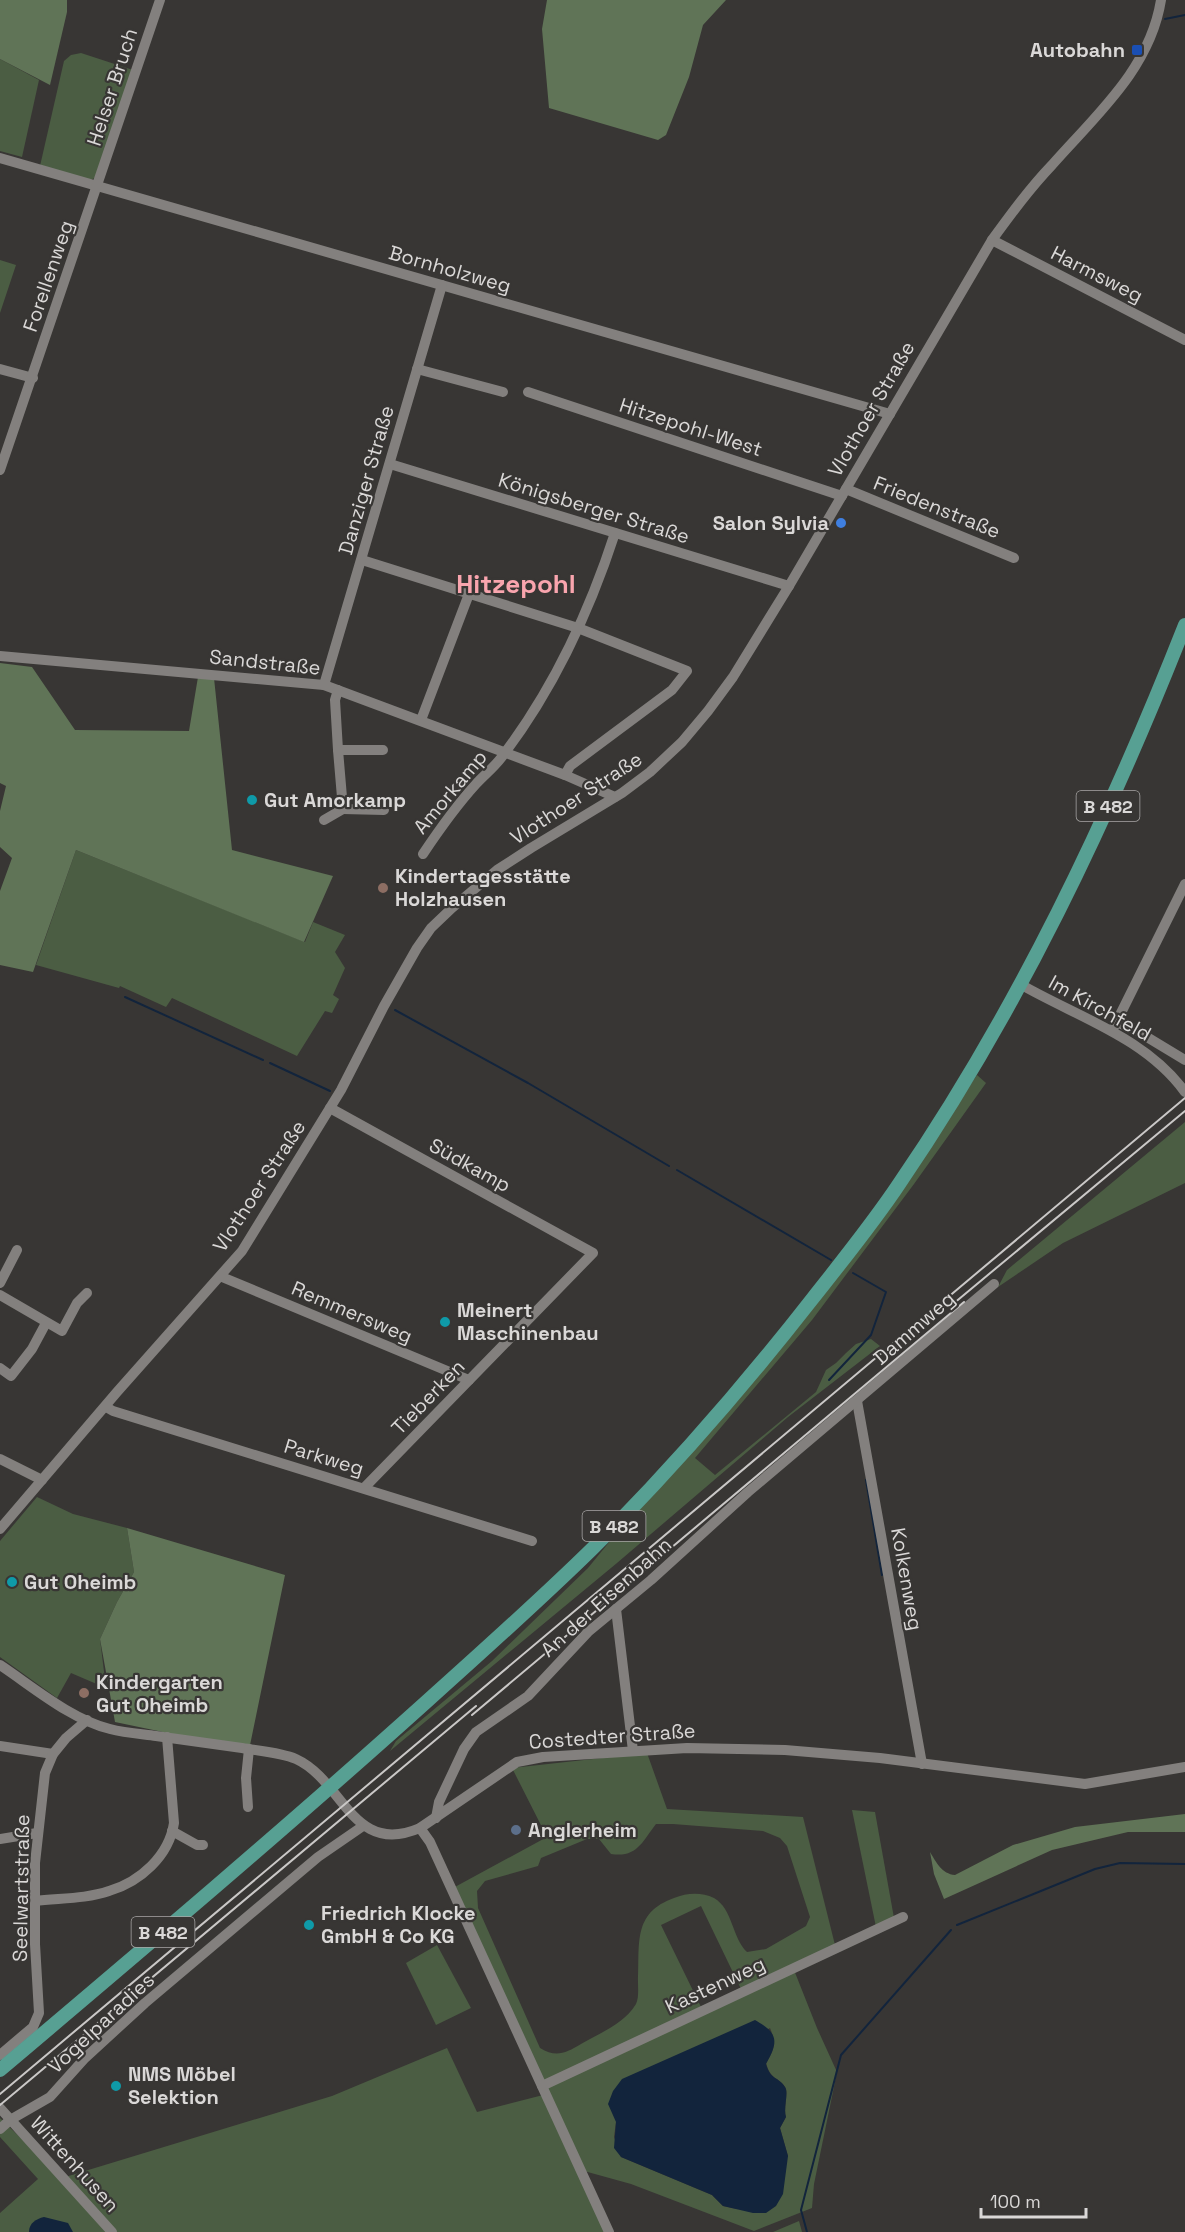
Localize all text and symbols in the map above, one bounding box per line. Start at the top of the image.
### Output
street label: Helser Bruch [81,25,143,149]
place label: Autobahn [1030,37,1125,63]
marker: Autobahn [1130,43,1144,57]
street label: Forellenweg [17,217,79,335]
street label: Bornholzweg [386,239,514,299]
street label: Harmsweg [1046,240,1148,308]
street label: Vlothoer Straße [822,337,920,481]
street label: Hitzepohl-West [616,392,766,462]
street label: Danziger Straße [332,402,400,558]
street label: Königsberger Straße [495,467,693,549]
street label: Friedenstraße [870,470,1004,544]
place label: Salon Sylvia [713,510,829,536]
marker: Salon Sylvia [834,516,848,530]
district label: Hitzepohl [456,567,576,601]
street label: Sandstraße [208,643,322,681]
street label: Amorkamp [407,745,493,839]
street label: Vlothoer Straße [505,746,647,850]
place label: Gut Amorkamp [264,787,406,813]
road number: B 482 [1076,791,1140,821]
marker: Gut Amorkamp [245,793,259,807]
place label: Kindertagesstätte Holzhausen [395,863,571,912]
marker: Kindertagesstätte Holzhausen [376,881,390,895]
street label: Im Kirchfeld [1044,969,1156,1047]
street label: Vlothoer Straße [207,1115,311,1257]
street label: Südkamp [425,1132,515,1198]
street label: Remmersweg [288,1275,416,1349]
street label: Dammweg [868,1286,960,1370]
place label: Meinert Maschinenbau [457,1297,599,1346]
marker: Meinert Maschinenbau [438,1315,452,1329]
street label: Tieberken [386,1354,470,1440]
street label: Parkweg [281,1433,367,1481]
road number: B 482 [582,1511,646,1541]
street label: Kolkenweg [885,1526,929,1632]
street label: An der Eisenbahn [535,1531,677,1663]
place label: Gut Oheimb [24,1569,136,1595]
marker: Gut Oheimb [5,1575,19,1589]
place label: Kindergarten Gut Oheimb [96,1669,223,1718]
marker: Kindergarten Gut Oheimb [77,1686,91,1700]
street label: Costedter Straße [528,1717,696,1755]
street label: Seelwartstraße [7,1814,35,1962]
place label: Anglerheim [528,1817,637,1843]
marker: Anglerheim [509,1823,523,1837]
place label: Friedrich Klocke GmbH & Co KG [321,1900,476,1949]
road number: B 482 [132,1917,195,1947]
marker: Friedrich Klocke GmbH & Co KG [302,1918,316,1932]
street label: Kastenweg [661,1951,769,2019]
street label: Vogelparadies [42,1967,160,2079]
place label: NMS Möbel Selektion [128,2061,236,2110]
marker: NMS Möbel Selektion [109,2079,123,2093]
street label: Wittenhusen [25,2110,125,2218]
scale bar [981,2181,1086,2219]
text: 100 m [990,2190,1041,2213]

